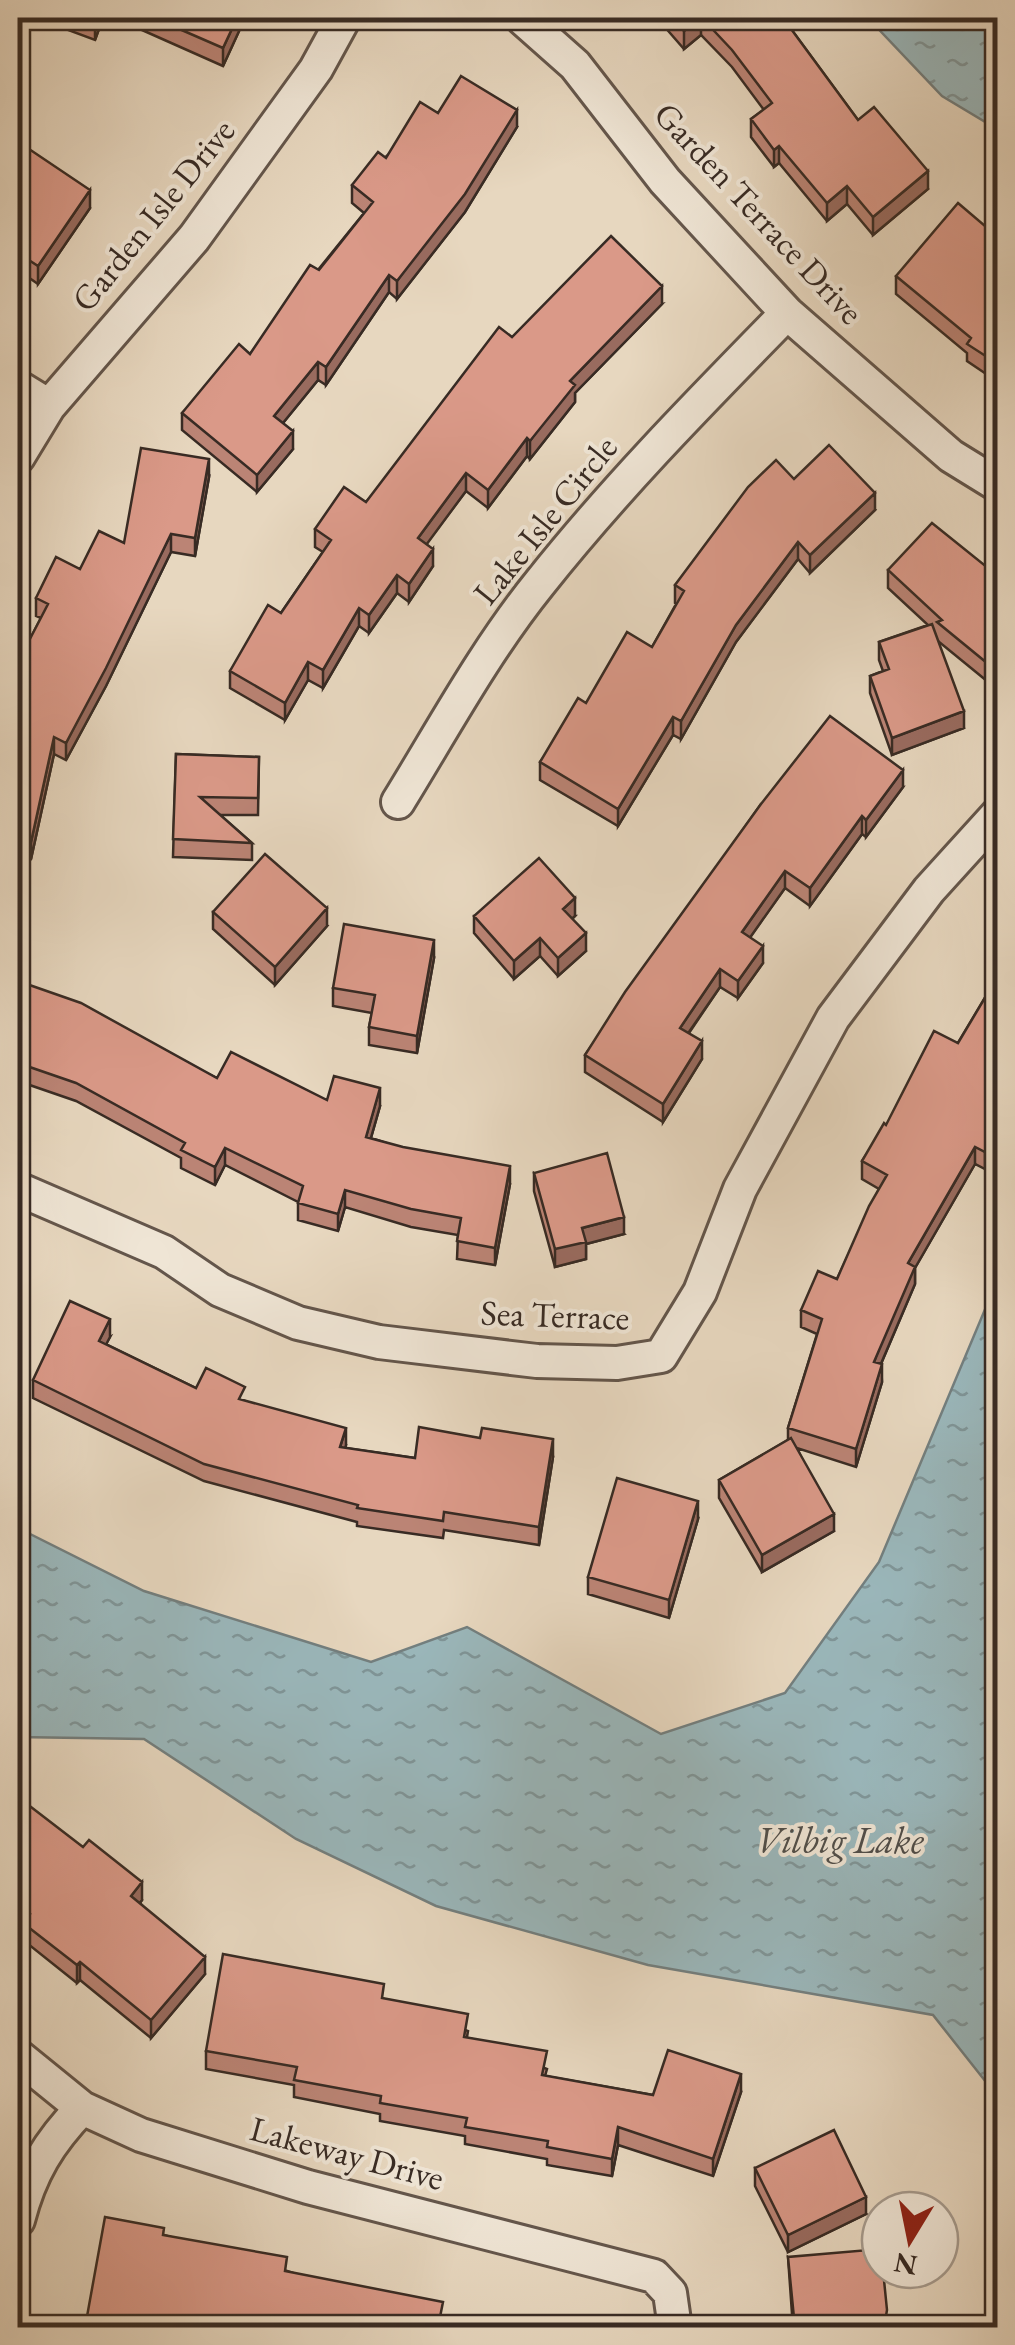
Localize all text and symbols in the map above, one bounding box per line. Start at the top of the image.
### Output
street label: Garden Terrace Drive [645,92,874,333]
street label: Garden Isle Drive [61,109,244,320]
street label: Lake Isle Circle [463,426,627,614]
street label: Sea Terrace [480,1289,630,1340]
water label: Vilbig Lake [756,1815,925,1864]
street label: Lakeway Drive [245,2105,449,2200]
north arrow [860,2190,960,2290]
text: N [891,2245,920,2284]

